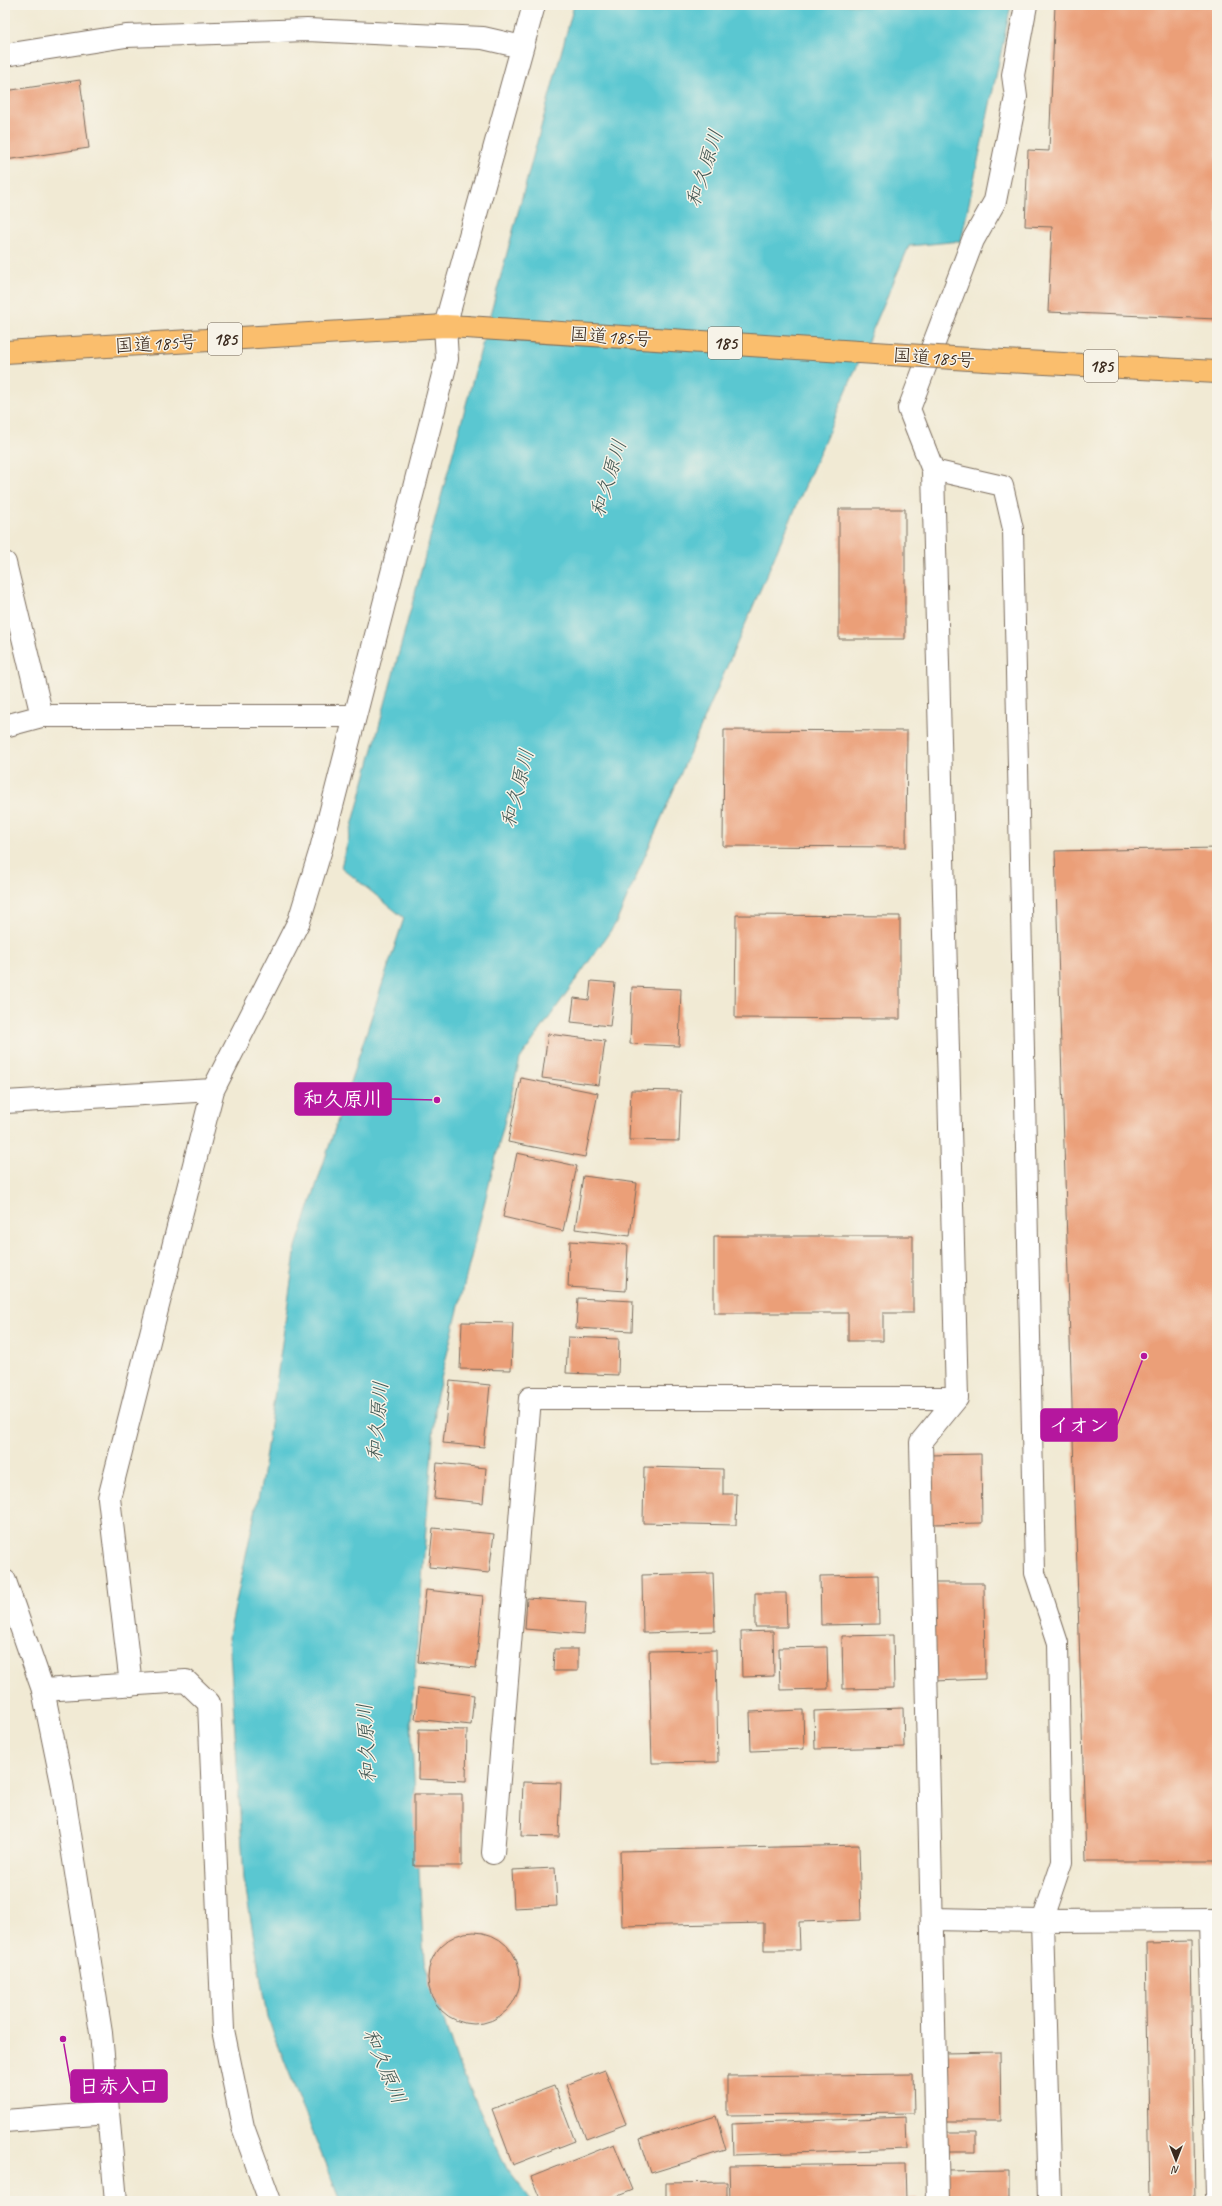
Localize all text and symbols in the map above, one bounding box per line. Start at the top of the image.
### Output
water label: 和久原川 [680,126,729,210]
street label: 国道185号 [569,322,653,352]
road number: 185 [208,323,242,355]
road number: 185 [708,327,742,359]
street label: 国道185号 [114,330,198,358]
street label: 国道185号 [892,343,976,373]
road number: 185 [1084,350,1118,382]
water label: 和久原川 [585,436,632,520]
water label: 和久原川 [496,746,539,830]
callout: 和久原川 [295,1083,391,1115]
text: 和久原川 [303,1087,383,1112]
water label: 和久原川 [362,1380,393,1462]
callout: イオン [1041,1409,1117,1441]
text: イオン [1049,1413,1109,1438]
water label: 和久原川 [352,1702,381,1784]
water label: 和久原川 [357,2024,412,2108]
callout: 日赤入口 [71,2070,167,2102]
text: 日赤入口 [79,2074,159,2099]
north arrow [1156,2140,1196,2180]
text: N [1170,2163,1179,2177]

